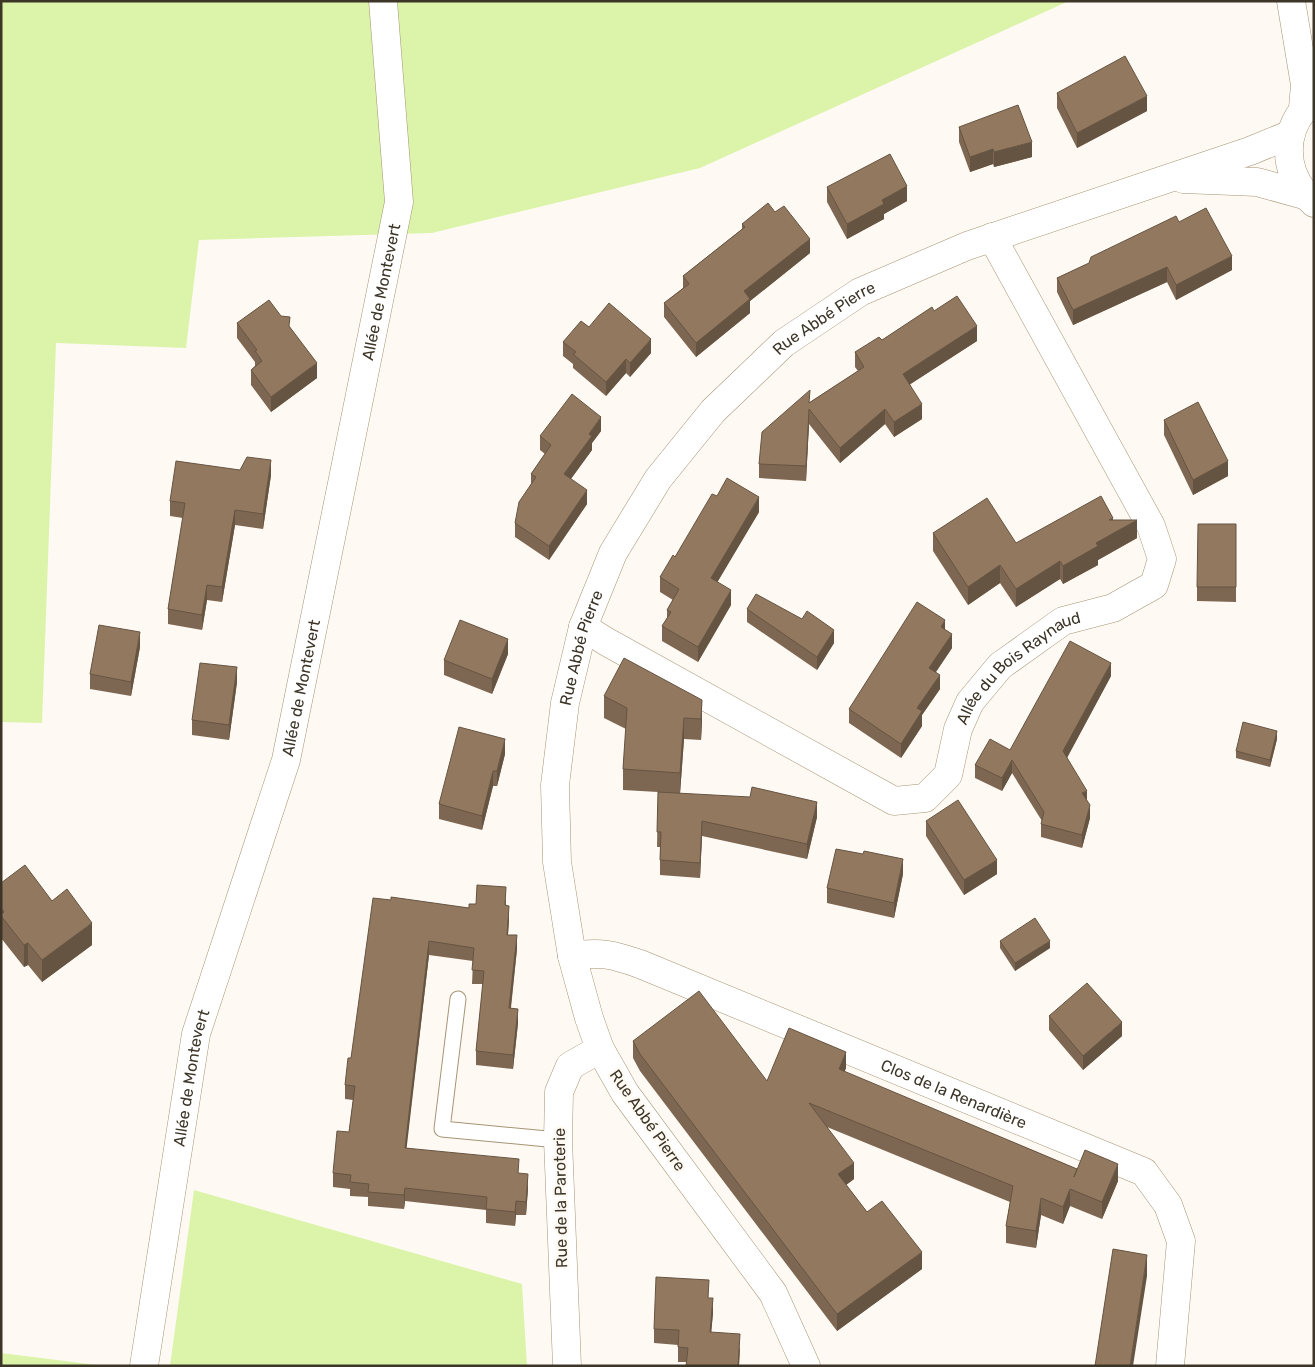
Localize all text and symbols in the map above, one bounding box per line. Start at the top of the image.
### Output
street label: Allée de Montevert [358,222,404,362]
street label: Rue Abbé Pierre [769,278,878,359]
street label: Rue Abbé Pierre [556,587,607,707]
street label: Allée du Bois Raynaud [952,608,1082,727]
street label: Allée de Montevert [278,618,324,758]
street label: Allée de Montevert [170,1007,213,1148]
street label: Clos de la Renardière [878,1055,1029,1133]
street label: Rue Abbé Pierre [606,1066,690,1175]
street label: Rue de la Paroterie [550,1128,571,1268]

